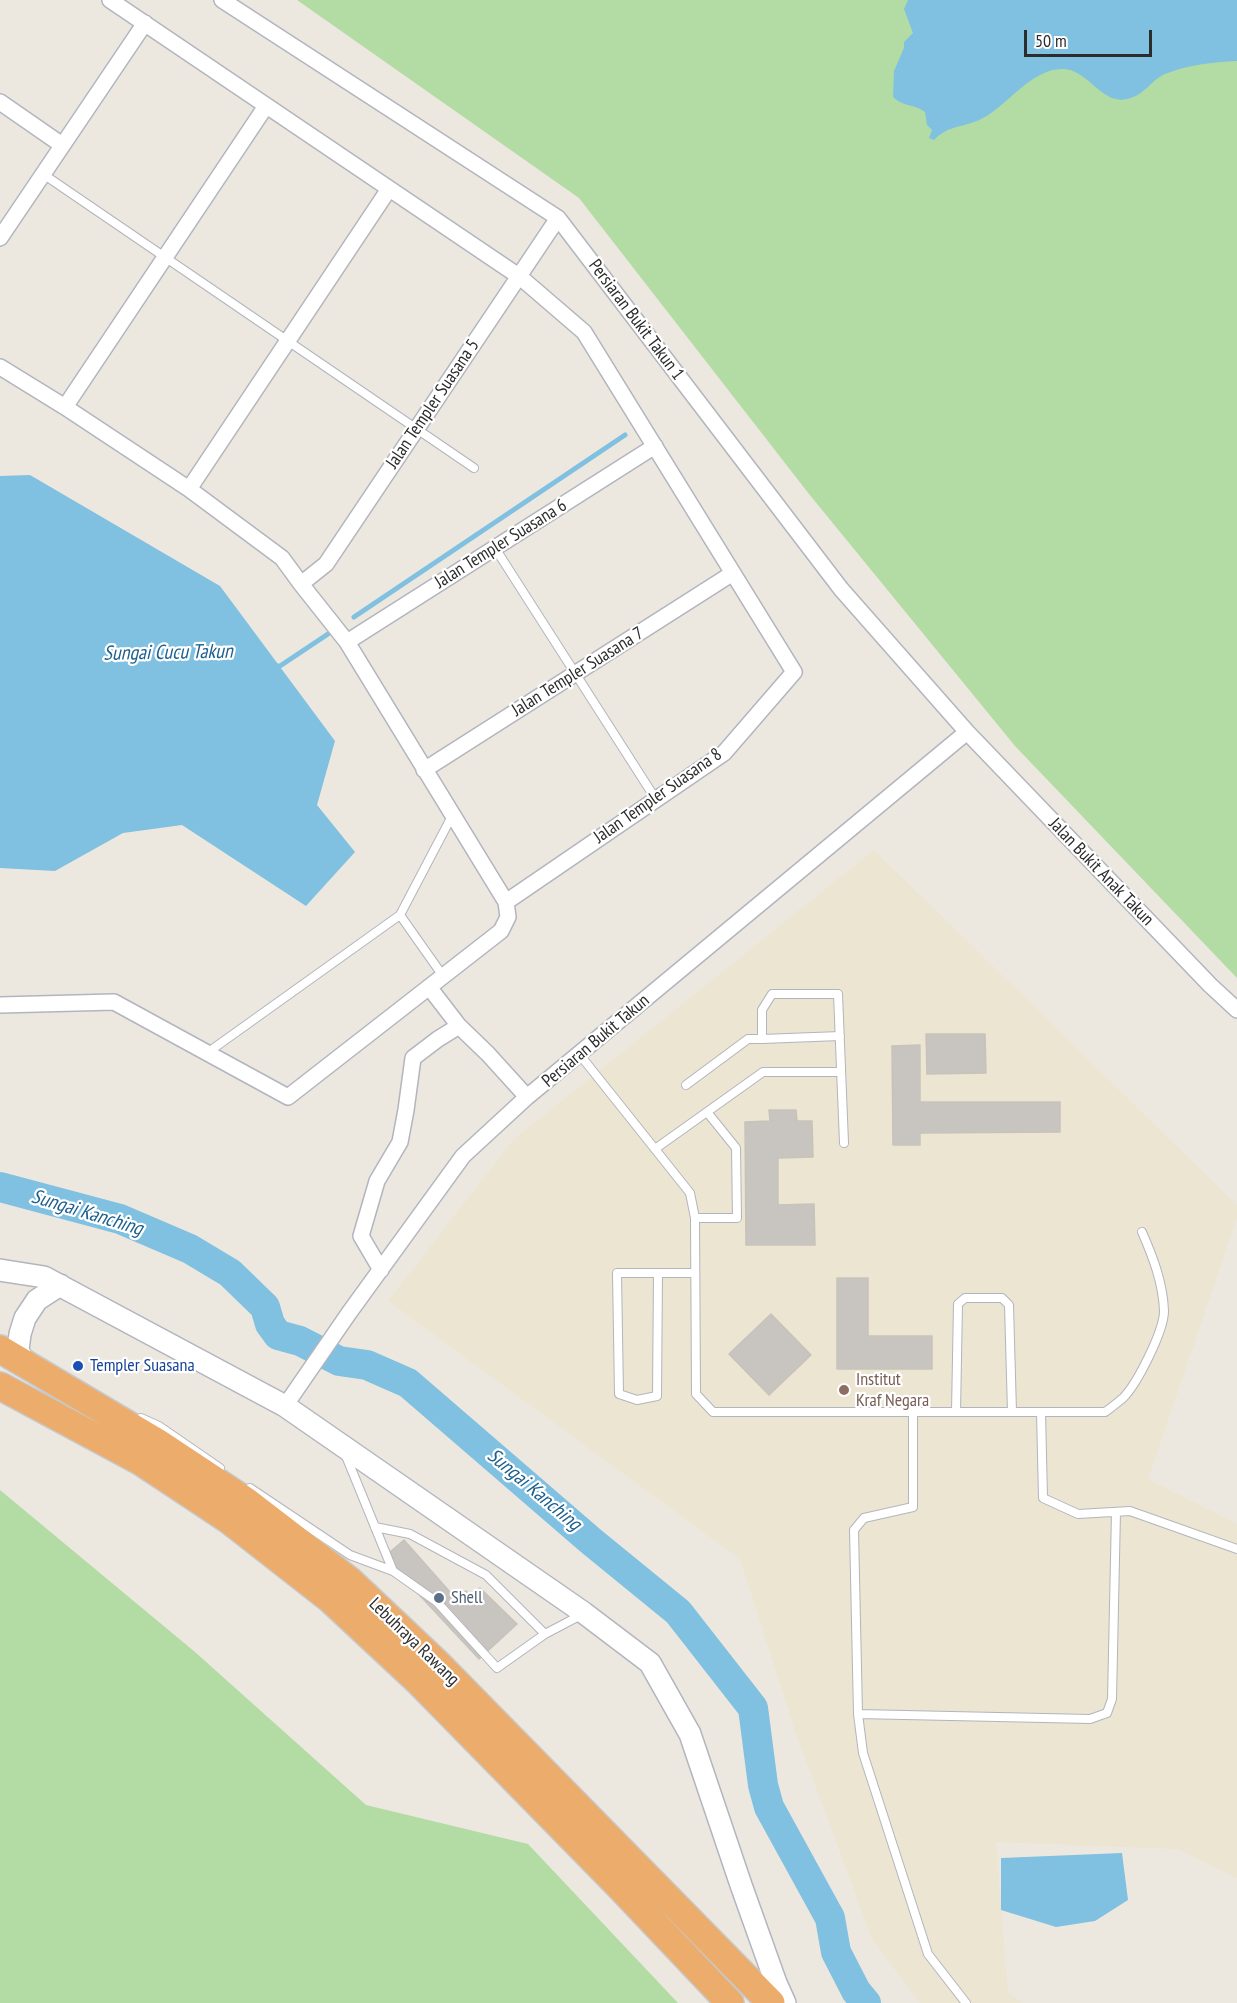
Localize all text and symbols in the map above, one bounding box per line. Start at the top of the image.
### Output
scale bar [1027,18,1154,56]
text: 50 m [1035,29,1067,52]
street label: Persiaran Bukit Takun 1 [584,255,688,385]
street label: Jalan Templer Suasana 5 [382,335,484,473]
street label: Jalan Templer Suasana 6 [431,495,571,593]
street label: Jalan Templer Suasana 7 [508,623,648,721]
water label: Sungai Cucu Takun [103,640,233,666]
street label: Jalan Templer Suasana 8 [590,744,726,848]
street label: Jalan Bukit Anak Takun [1044,814,1158,930]
street label: Persiaran Bukit Takun [538,990,654,1092]
water label: Sungai Kanching [28,1185,146,1241]
place label: Templer Suasana [90,1355,195,1377]
marker: Templer Suasana [71,1359,85,1373]
place label: Institut Kraf Negara [856,1369,929,1412]
marker: Institut Kraf Negara [837,1383,851,1397]
water label: Sungai Kanching [482,1444,586,1536]
place label: Shell [451,1587,482,1609]
marker: Shell [432,1591,446,1605]
street label: Lebuhraya Rawang [364,1594,464,1690]

